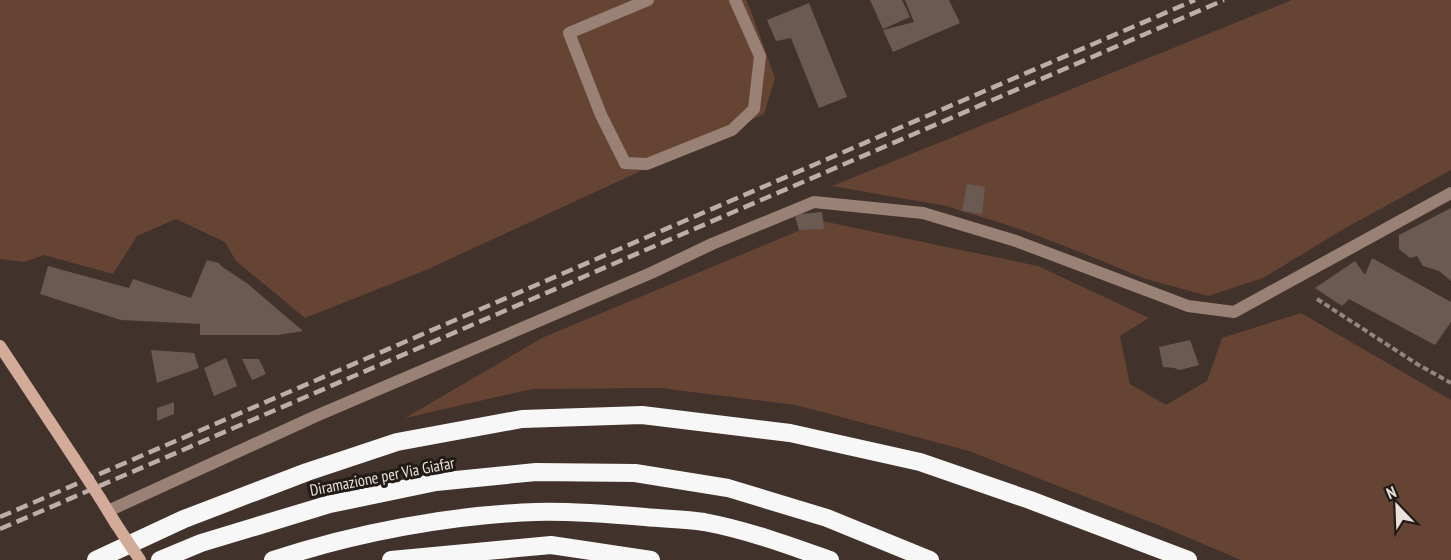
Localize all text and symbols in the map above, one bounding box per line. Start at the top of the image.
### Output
street label: Diramazione per Via Giafar [308,452,457,500]
north arrow [1367,476,1427,536]
text: N [1383,481,1399,503]

